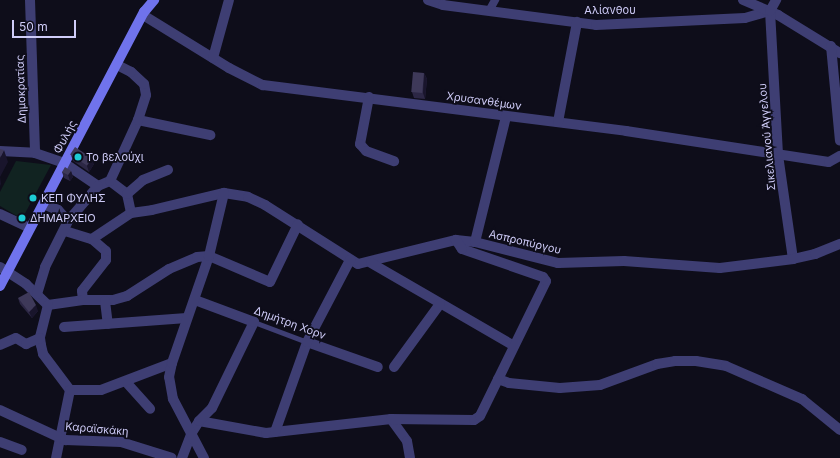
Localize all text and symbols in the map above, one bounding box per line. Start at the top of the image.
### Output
street label: Αλίανθου [584,3,636,17]
scale bar [14,12,78,38]
text: 50 m [19,19,48,34]
street label: Δημοκρατίας [13,55,29,123]
street label: Σικελιανού Άγγελου [756,83,778,191]
street label: Χρυσανθέμων [446,89,522,113]
street label: Φυλής [51,118,79,156]
place label: Το βελούχι [86,150,144,164]
marker: Το βελούχι [73,152,83,162]
place label: ΚΕΠ ΦΥΛΗΣ [41,191,106,205]
marker: ΚΕΠ ΦΥΛΗΣ [28,193,38,203]
place label: ΔΗΜΑΡΧΕΙΟ [30,211,96,225]
marker: ΔΗΜΑΡΧΕΙΟ [17,213,27,223]
street label: Ασπροπύργου [488,227,562,257]
street label: Δημήτρη Χορν [252,304,328,342]
street label: Καραϊσκάκη [65,420,129,438]

